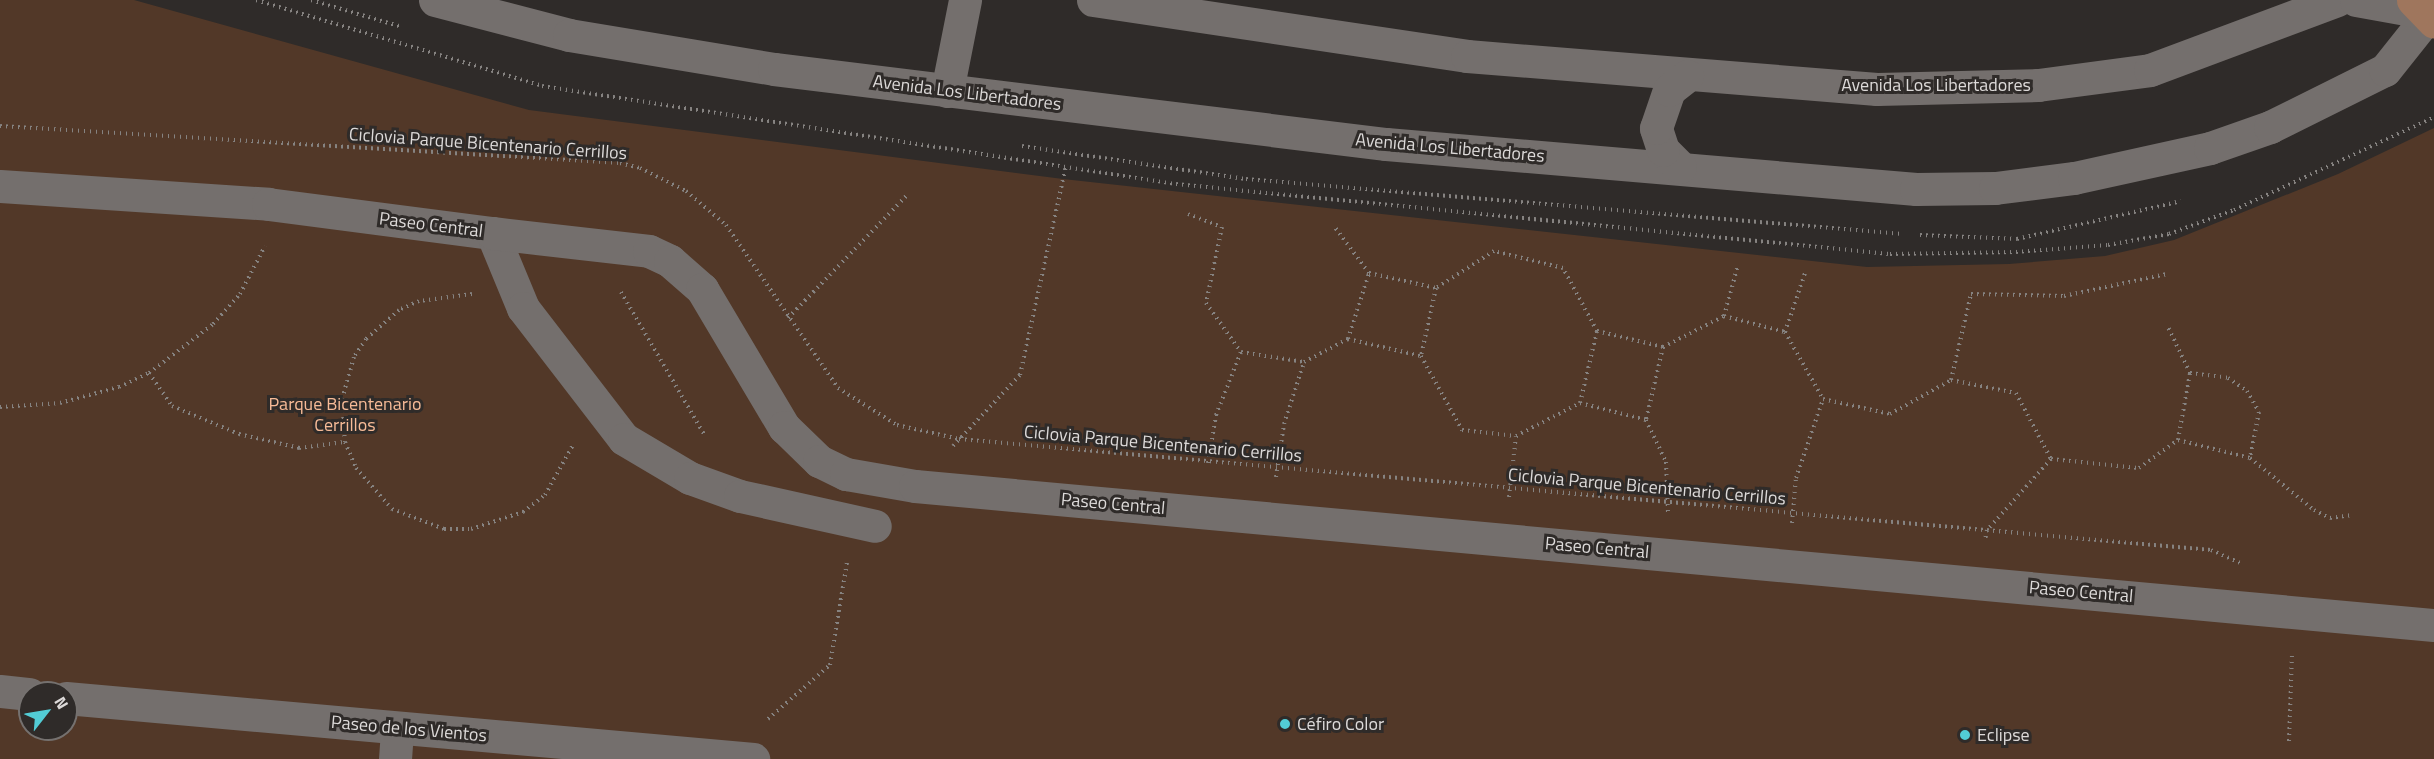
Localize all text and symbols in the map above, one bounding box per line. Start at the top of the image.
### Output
street label: Avenida Los Libertadores [872,71,1062,115]
street label: Avenida Los Libertadores [1841,74,2031,96]
street label: Ciclovia Parque Bicentenario Cerrillos [348,124,628,164]
street label: Avenida Los Libertadores [1355,129,1545,167]
street label: Paseo Central [378,208,484,242]
park label: Parque Bicentenario Cerrillos [269,394,421,436]
street label: Ciclovia Parque Bicentenario Cerrillos [1023,421,1303,467]
street label: Ciclovia Parque Bicentenario Cerrillos [1507,464,1787,510]
street label: Paseo Central [1060,489,1166,519]
street label: Paseo Central [1544,533,1650,563]
street label: Paseo Central [2028,577,2134,607]
north arrow [18,681,78,741]
text: N [49,692,75,714]
street label: Paseo de los Vientos [330,711,488,747]
place label: Céfiro Color [1297,713,1384,735]
marker: Céfiro Color [1278,717,1292,731]
place label: Eclipse [1977,724,2030,746]
marker: Eclipse [1958,728,1972,742]

